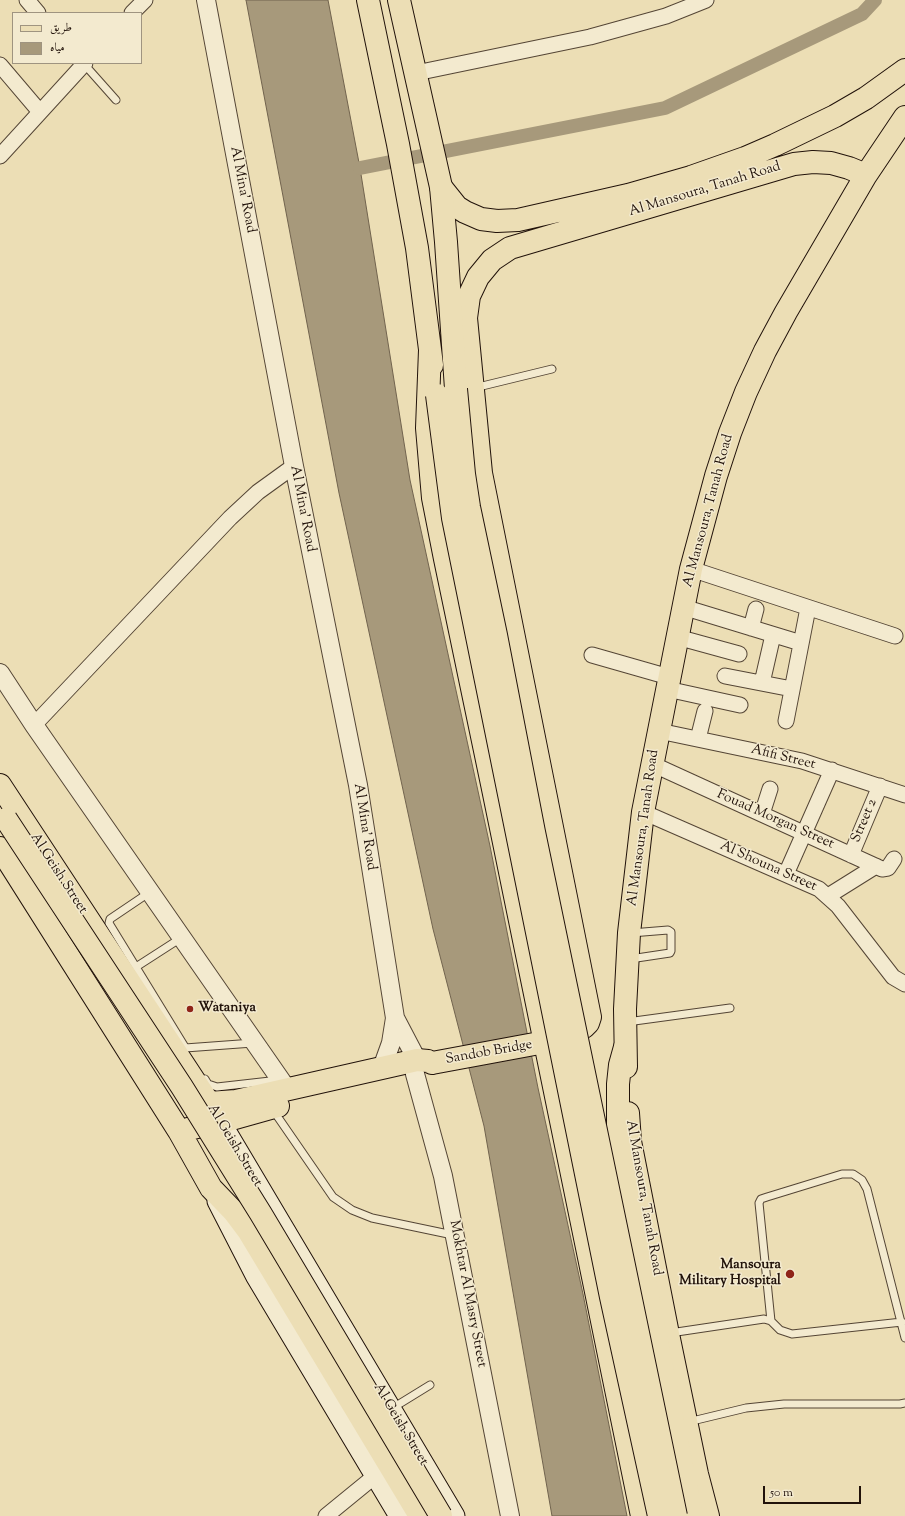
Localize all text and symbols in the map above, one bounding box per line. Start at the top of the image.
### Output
legend [12,12,142,64]
text: طريق [50,19,72,37]
text: مياه [50,39,65,57]
street label: Al Mina' Road [225,145,259,235]
street label: Al Mansoura, Tanah Road [627,159,783,221]
street label: Al Mansoura, Tanah Road [680,433,738,589]
street label: Al Mina' Road [285,464,319,554]
street label: Afifi Street [749,742,817,774]
street label: Al Mansoura, Tanah Road [625,749,663,907]
street label: Al Mina' Road [349,782,379,872]
street label: Fouad Morgan Street [714,787,836,853]
street label: Street 2 [848,797,882,845]
street label: Al Geish Street [26,830,90,918]
street label: Al Shouna Street [717,838,819,896]
place label: Wataniya [198,1001,256,1017]
marker: Wataniya [185,1004,195,1014]
street label: Sandob Bridge [444,1037,534,1069]
street label: Al Geish Street [203,1102,265,1190]
street label: Al Mansoura, Tanah Road [621,1119,665,1277]
street label: Mokhtar Al Masry Street [444,1219,490,1369]
place label: Mansoura Military Hospital [679,1258,781,1290]
marker: Mansoura Military Hospital [784,1268,796,1280]
street label: Al Geish Street [369,1381,431,1469]
scale bar [765,1478,863,1504]
text: 50 m [770,1484,793,1502]

